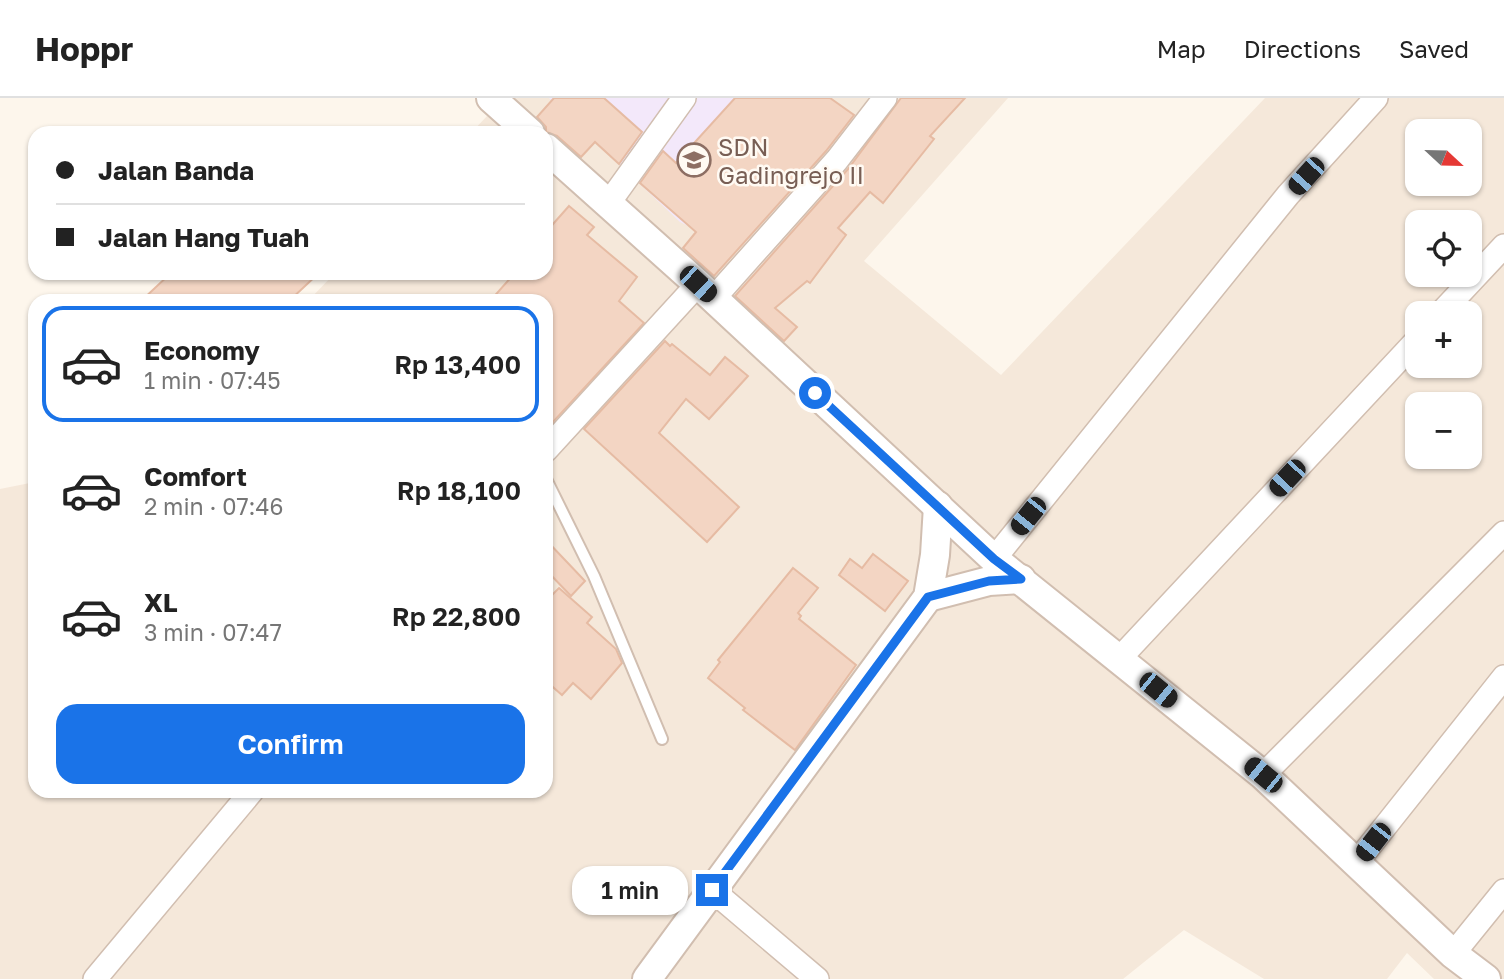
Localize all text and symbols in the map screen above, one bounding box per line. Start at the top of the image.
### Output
text: Hoppr [35,29,133,68]
text: Map [1157,34,1206,63]
text: Directions [1244,34,1361,63]
text: Saved [1399,34,1469,63]
north arrow [1405,119,1482,196]
map controls [1405,119,1482,469]
place label: SDN Gadingrejo II [718,132,864,189]
school or university icon: SDN Gadingrejo II [675,141,713,179]
car [1285,153,1328,199]
text: Jalan Banda [98,155,254,186]
button: locate [1405,210,1482,287]
text: Jalan Hang Tuah [98,222,309,253]
car [676,262,721,306]
button: + [1405,301,1482,378]
icon: car [60,333,123,396]
text: Economy [144,335,260,366]
text: Rp 13,400 [394,349,521,380]
text: 1 min · 07:45 [144,366,281,394]
route start [799,377,831,409]
button: − [1405,392,1482,469]
car [1265,455,1310,501]
icon: car [60,459,123,522]
text: Comfort [144,461,247,492]
text: Rp 18,100 [397,475,521,506]
text: 2 min · 07:46 [144,492,283,520]
car [1007,493,1050,539]
icon: car [60,585,123,648]
text: XL [144,587,178,618]
text: Rp 22,800 [392,601,521,632]
text: 3 min · 07:47 [144,618,282,646]
car [1136,669,1181,711]
button: Confirm [56,704,525,784]
car [1241,754,1286,796]
car [1352,819,1395,865]
callout: 1 min [572,866,688,914]
route end [696,874,728,906]
text: 1 min [601,876,659,904]

